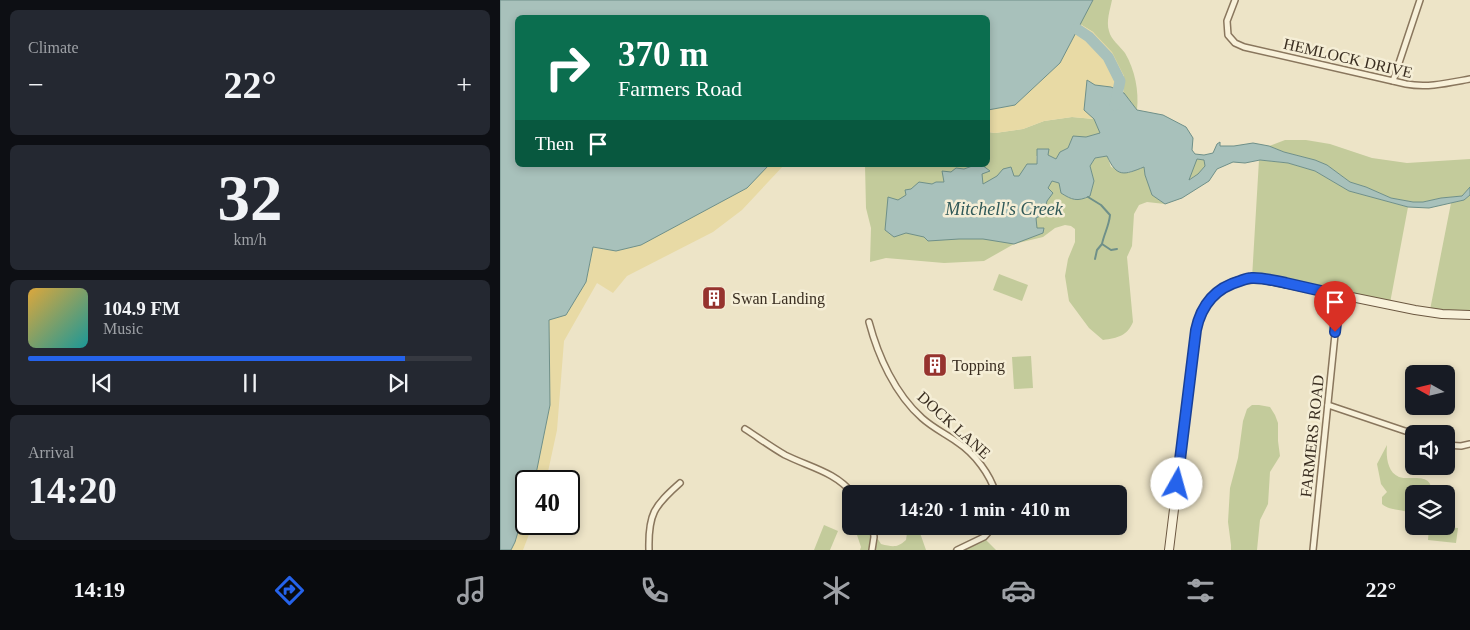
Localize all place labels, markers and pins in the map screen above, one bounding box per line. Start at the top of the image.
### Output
pin [1314,281,1356,332]
building icon: Swan Landing [701,285,727,311]
place label: Swan Landing [732,290,825,308]
building icon: Topping [922,352,948,378]
place label: Topping [952,357,1005,375]

